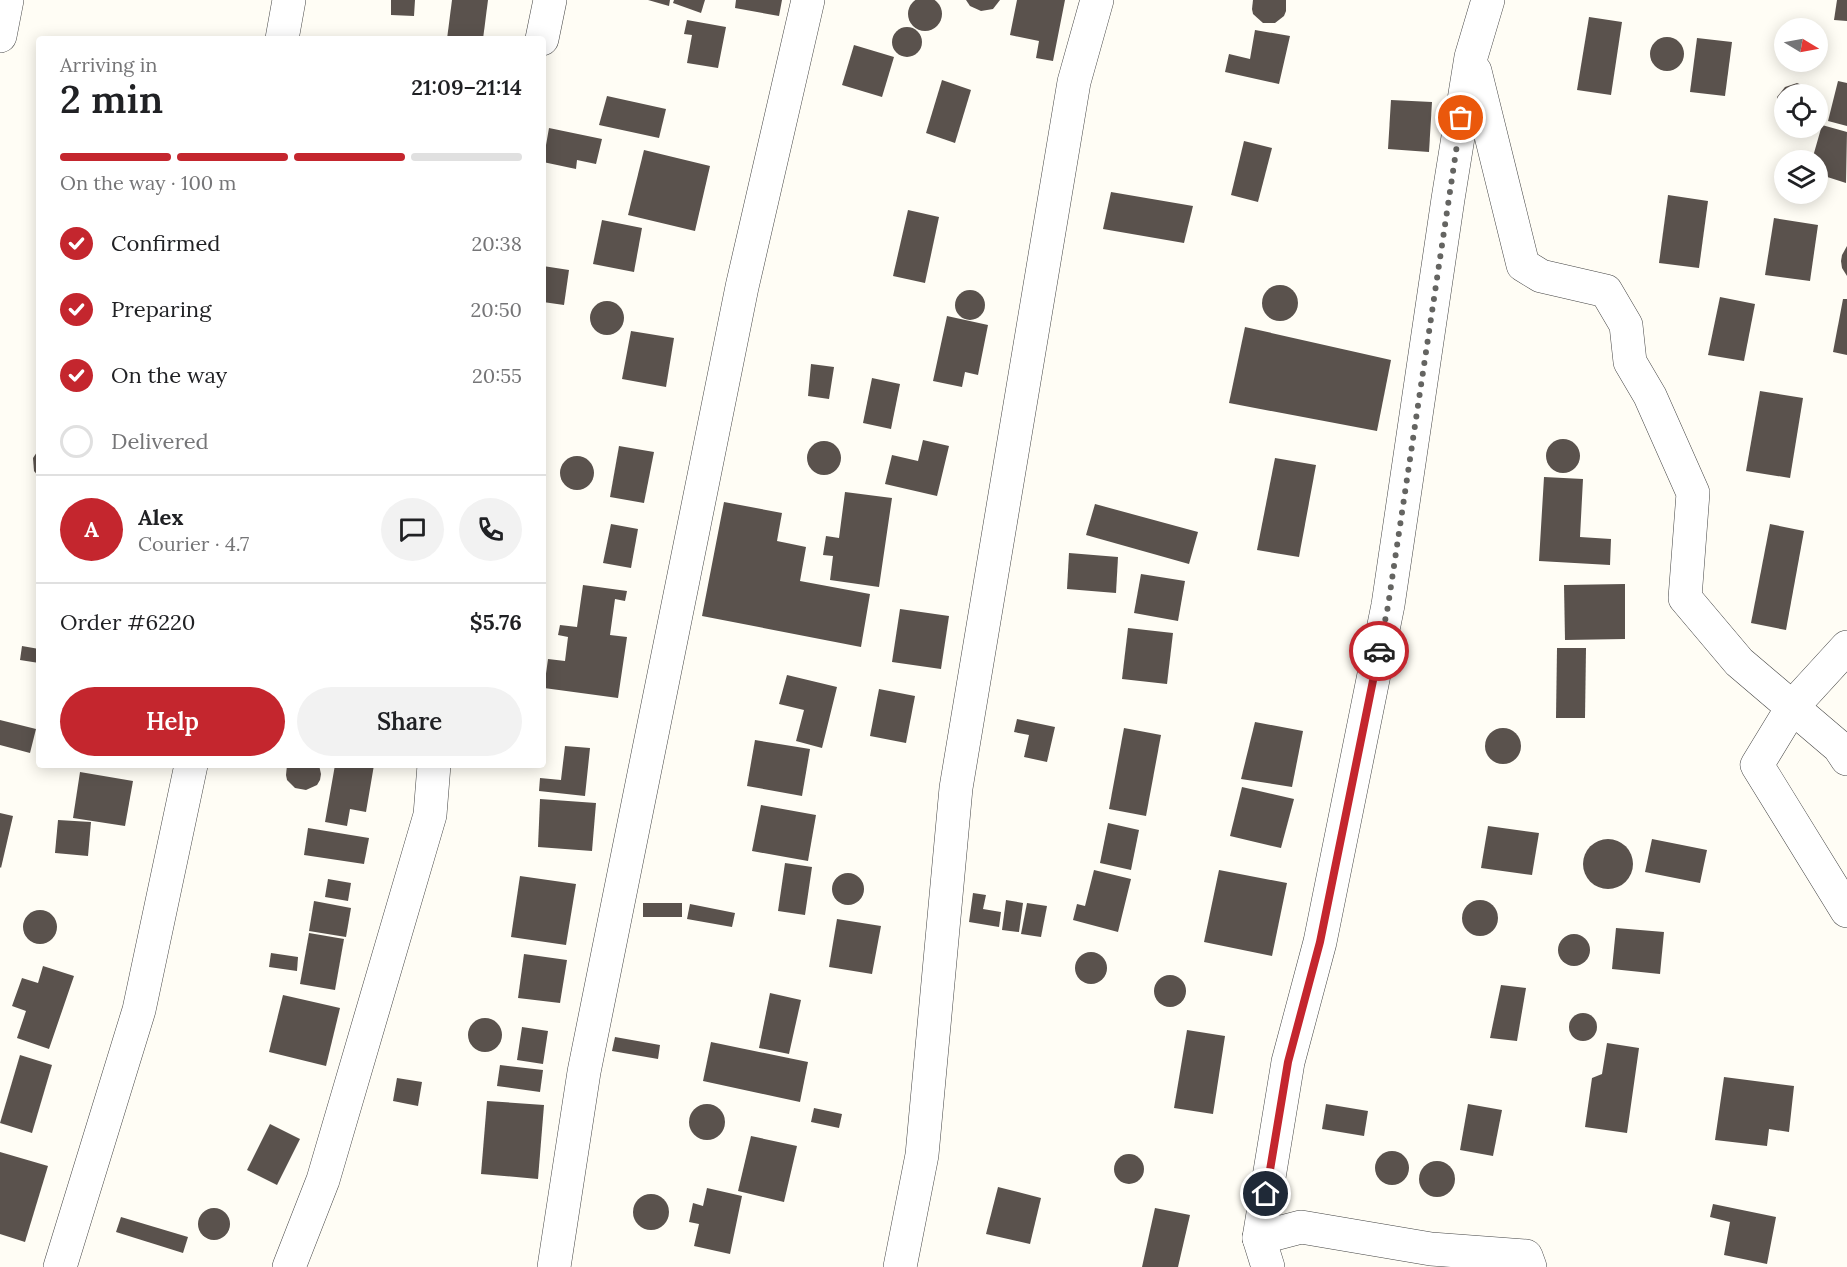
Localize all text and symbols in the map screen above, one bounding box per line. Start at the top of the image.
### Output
north arrow [1774,18,1828,72]
map controls [1774,18,1828,204]
text: Arriving in [60,52,157,77]
text: 21:09–21:14 [411,73,522,101]
text: 2 min [60,74,163,124]
button: locate [1774,84,1828,138]
pin [1435,92,1486,143]
icon: bag [1444,101,1477,134]
button: layers [1774,150,1828,204]
text: On the way · 100 m [60,170,236,195]
icon: check [60,227,93,260]
text: Confirmed [111,229,220,257]
text: 20:38 [471,231,522,256]
icon: check [60,293,93,326]
text: Preparing [111,295,211,323]
text: 20:50 [471,297,522,322]
icon: check [60,359,93,392]
text: On the way [111,361,227,389]
text: 20:55 [472,363,522,388]
text: Delivered [111,427,209,455]
button: chat [381,498,444,561]
button: phone [459,498,522,561]
text: Alex [138,503,183,531]
text: A [84,515,99,543]
text: Courier · 4.7 [138,531,249,556]
text: Order #6220 [60,608,196,636]
text: $5.76 [470,608,522,636]
courier [1349,621,1409,681]
icon: car [1363,635,1396,668]
button: Help [60,687,285,756]
button: Share [297,687,522,756]
pin [1240,1168,1291,1219]
icon: home [1249,1177,1282,1210]

